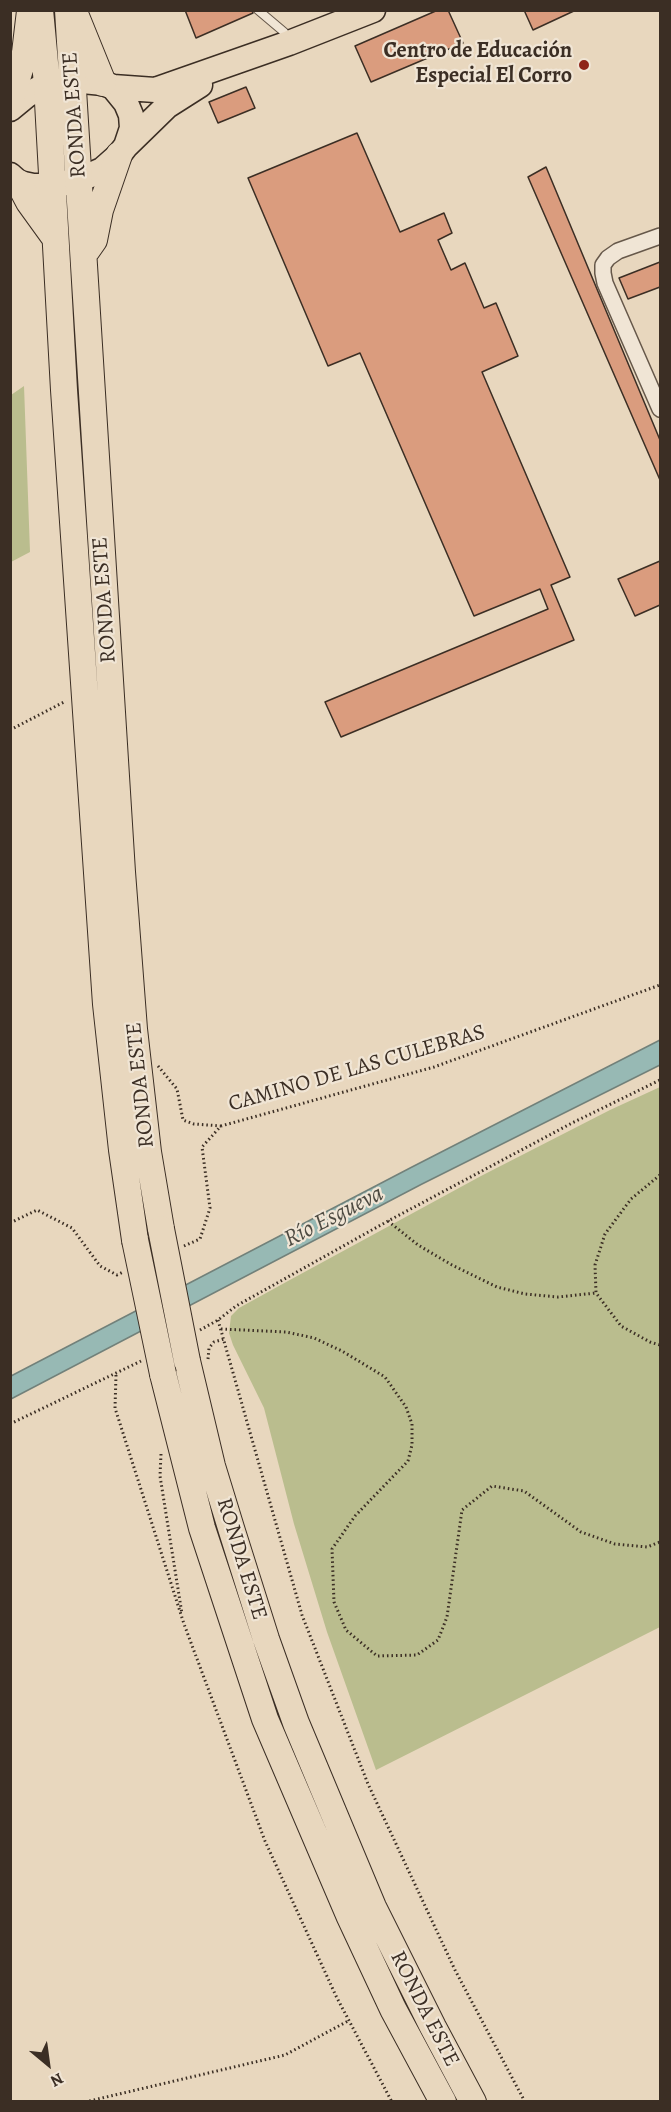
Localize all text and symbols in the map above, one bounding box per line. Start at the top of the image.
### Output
place label: Centro de Educación Especial El Corro [383,39,572,90]
street label: RONDA ESTE [57,51,93,179]
marker: Centro de Educación Especial El Corro [577,58,591,72]
street label: RONDA ESTE [87,536,123,664]
street label: CAMINO DE LAS CULEBRAS [226,1020,488,1118]
street label: RONDA ESTE [121,1021,161,1149]
water label: Río Esgueva [280,1180,388,1254]
street label: RONDA ESTE [210,1495,272,1623]
street label: RONDA ESTE [384,1947,464,2071]
north arrow [18,2034,78,2094]
text: N [46,2067,67,2092]

